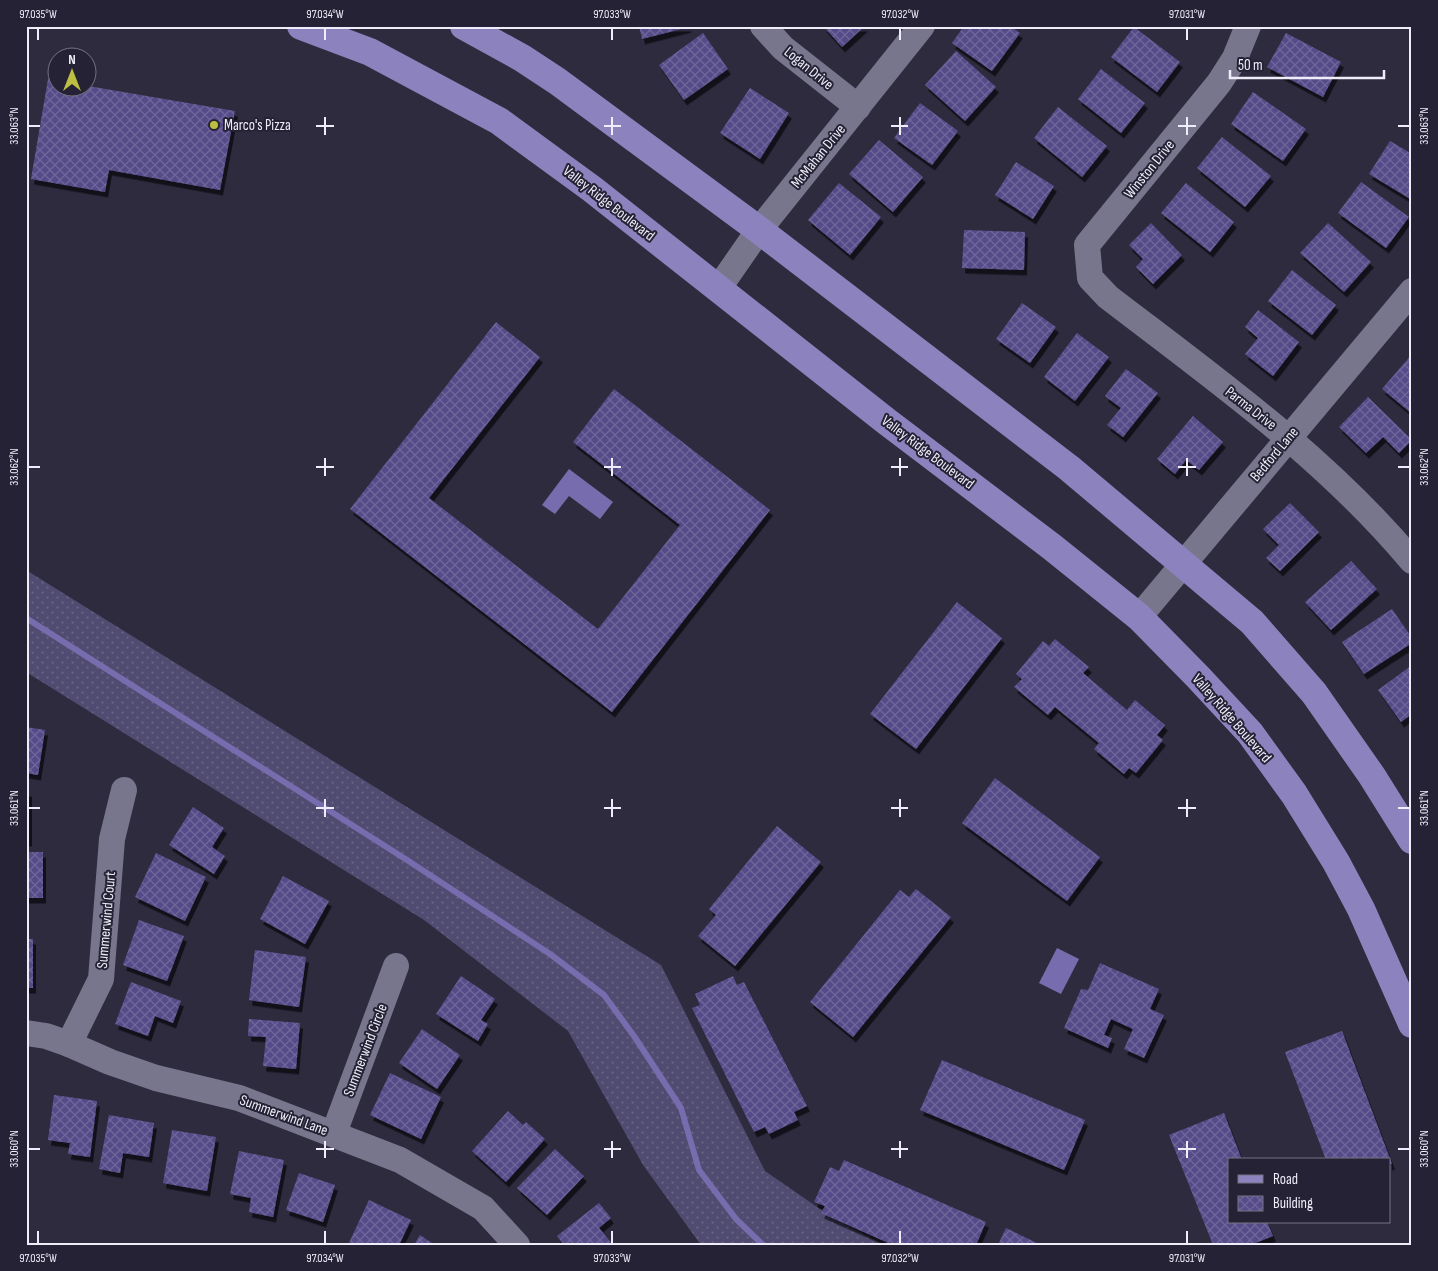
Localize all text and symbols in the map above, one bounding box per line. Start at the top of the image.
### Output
text: 97.035°W [19,7,57,22]
text: 97.034°W [306,7,344,22]
text: 97.033°W [593,7,631,22]
text: 97.032°W [881,7,919,22]
text: 97.031°W [1169,7,1205,22]
street label: Logan Drive [780,43,837,94]
north arrow [48,48,98,98]
scale bar [1230,48,1384,80]
text: N [68,51,76,68]
text: 50 m [1238,56,1263,75]
text: 33.063°N [7,107,22,145]
text: 33.063°N [1417,107,1432,145]
place label: Marco's Pizza [224,116,291,135]
marker: Marco's Pizza [208,119,220,131]
street label: McMahan Drive [787,120,850,192]
street label: Winston Drive [1120,136,1179,203]
street label: Valley Ridge Boulevard [559,162,659,245]
street label: Parma Drive [1221,382,1280,434]
street label: Valley Ridge Boulevard [877,411,978,494]
street label: Bedford Lane [1246,423,1303,486]
text: 33.062°N [7,448,22,486]
text: 33.062°N [1417,448,1432,486]
street label: Valley Ridge Boulevard [1188,670,1275,767]
text: 33.061°N [7,790,22,826]
text: 33.061°N [1417,790,1432,826]
street label: Summerwind Court [93,870,120,969]
street label: Summerwind Circle [339,1001,392,1099]
street label: Summerwind Lane [237,1091,331,1140]
text: 33.060°N [7,1130,22,1168]
text: 33.060°N [1417,1130,1432,1168]
legend [1228,1158,1390,1224]
text: Road [1273,1170,1298,1189]
text: Building [1273,1194,1313,1213]
text: 97.035°W [19,1251,57,1266]
text: 97.034°W [306,1251,344,1266]
text: 97.033°W [593,1251,631,1266]
text: 97.032°W [881,1251,919,1266]
text: 97.031°W [1169,1251,1205,1266]

